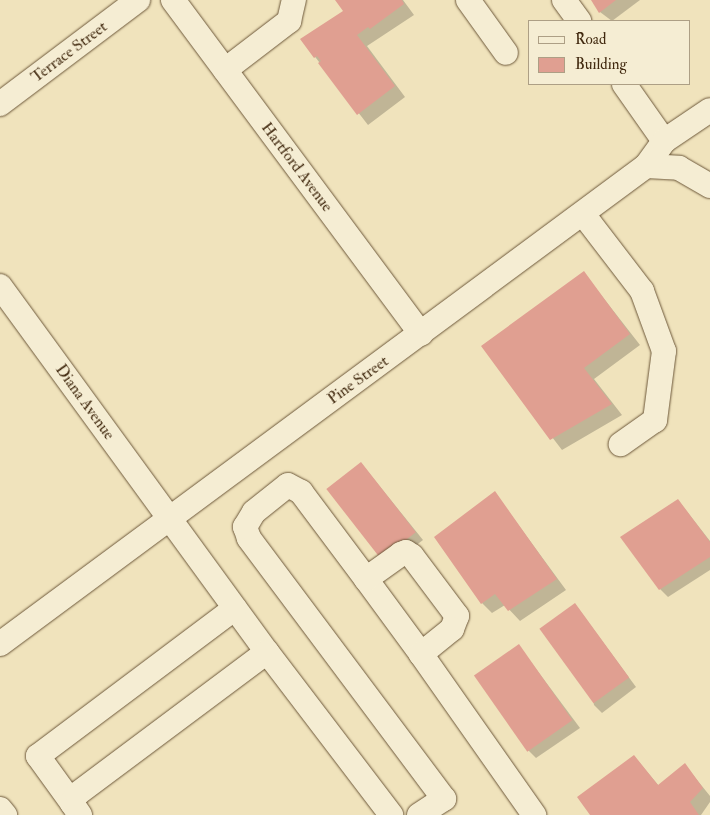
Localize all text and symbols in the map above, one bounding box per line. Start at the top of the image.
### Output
street label: Terrace Street [27,17,111,87]
legend [528,20,690,85]
text: Road [575,30,606,49]
text: Building [575,55,627,74]
street label: Hartford Avenue [257,118,337,216]
street label: Pine Street [324,352,392,408]
street label: Diana Avenue [51,361,119,443]

